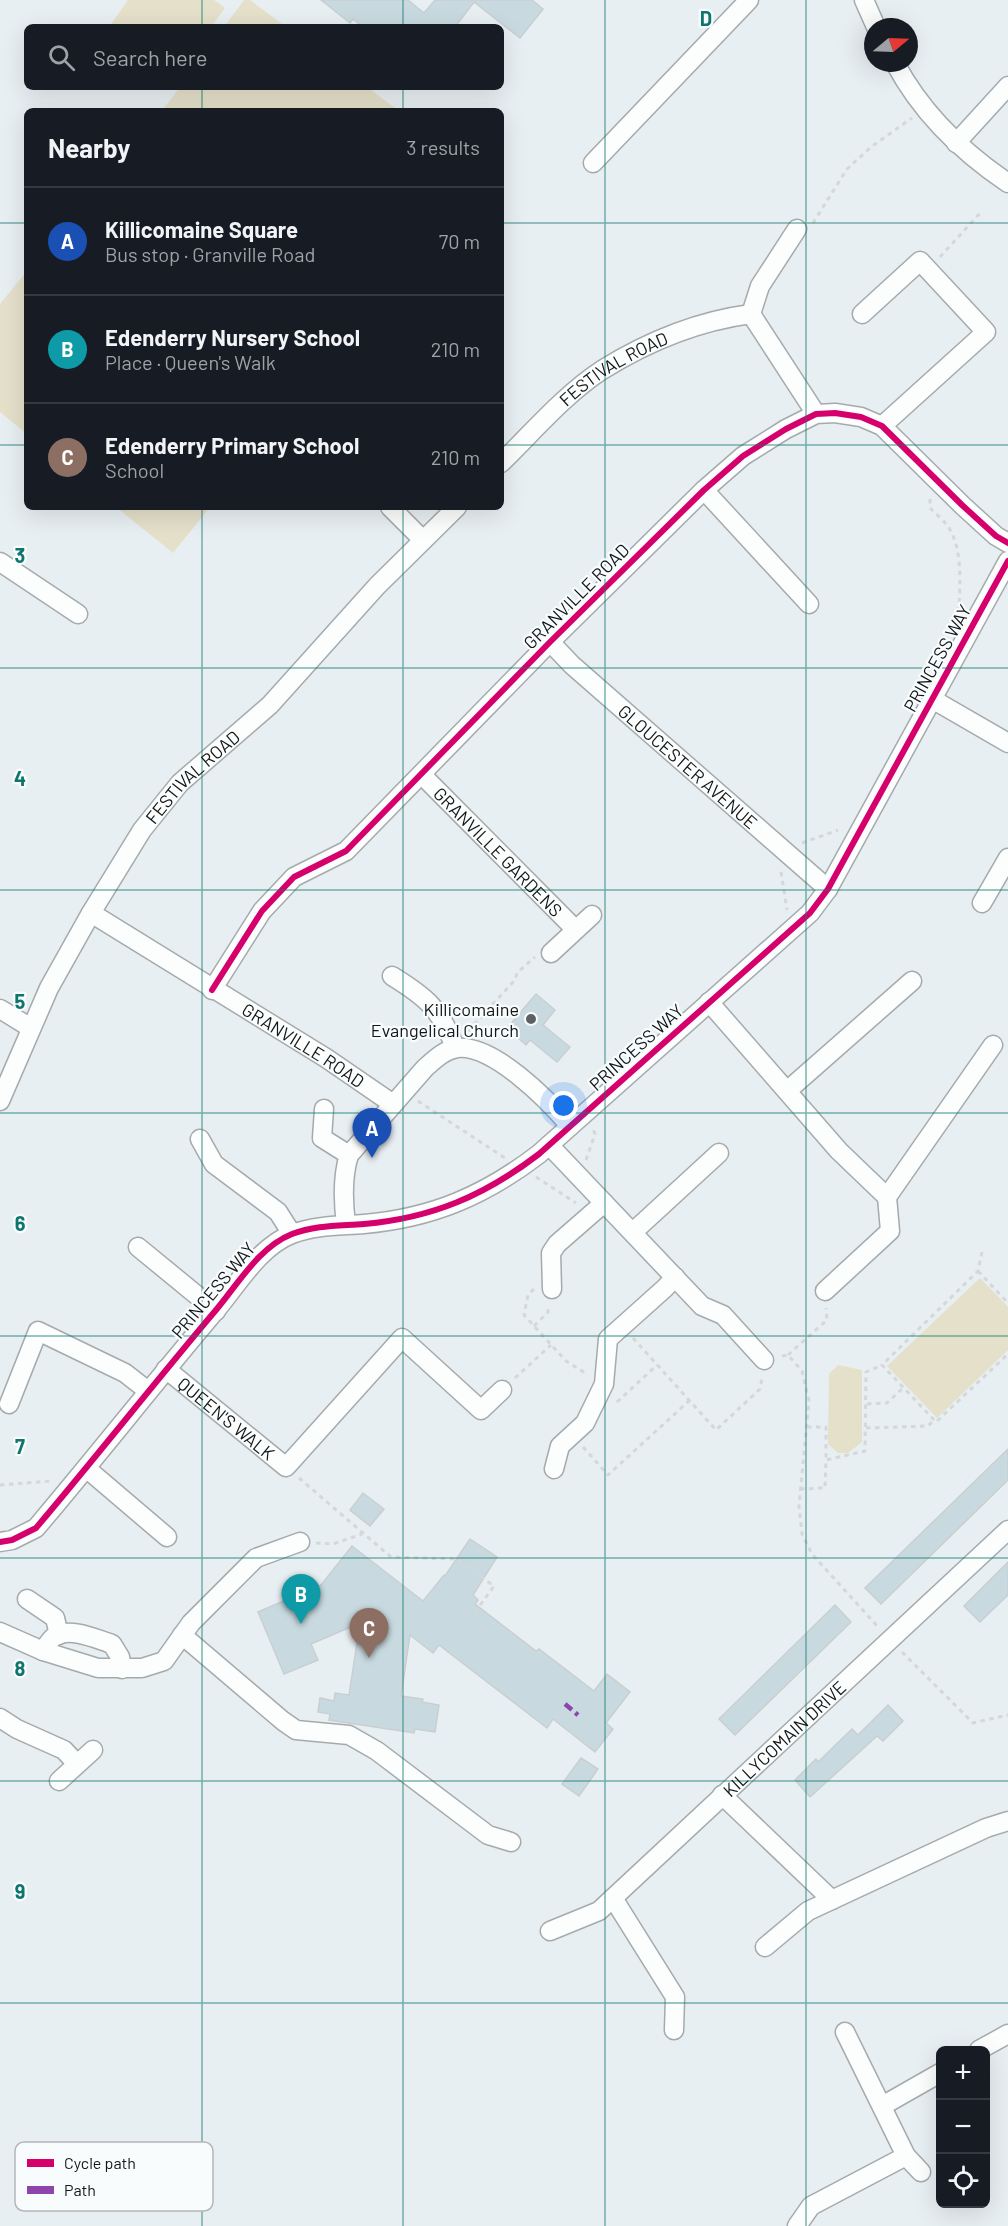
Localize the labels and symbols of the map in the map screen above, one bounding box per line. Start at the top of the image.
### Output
text: D [700,6,712,30]
north arrow [864,18,918,72]
street label: FESTIVAL ROAD [554,327,671,410]
street label: GRANVILLE ROAD [519,539,633,653]
text: 3 [15,543,25,567]
street label: PRINCESS WAY [899,601,975,715]
street label: GLOUCESTER AVENUE [614,700,762,833]
street label: FESTIVAL ROAD [141,725,244,828]
text: 4 [14,766,26,790]
street label: GRANVILLE GARDENS [429,782,567,921]
text: 5 [15,989,26,1013]
street label: GRANVILLE ROAD [238,998,369,1092]
place label: Killicomaine Evangelical Church [371,998,519,1041]
street label: PRINCESS WAY [584,999,688,1095]
marker: Killicomaine Evangelical Church [524,1012,538,1026]
your location [549,1091,578,1120]
pin: A [352,1108,392,1158]
text: 6 [15,1211,26,1235]
street label: PRINCESS WAY [166,1237,260,1343]
street label: QUEEN'S WALK [173,1372,279,1464]
text: 7 [15,1434,25,1458]
pin: B [282,1574,320,1624]
pin: C [350,1608,388,1658]
text: 8 [15,1656,26,1680]
street label: KILLYCOMAIN DRIVE [718,1676,850,1801]
text: 9 [15,1879,25,1903]
legend [15,2142,213,2211]
text: Cycle path [64,2153,136,2172]
text: Path [64,2180,96,2199]

